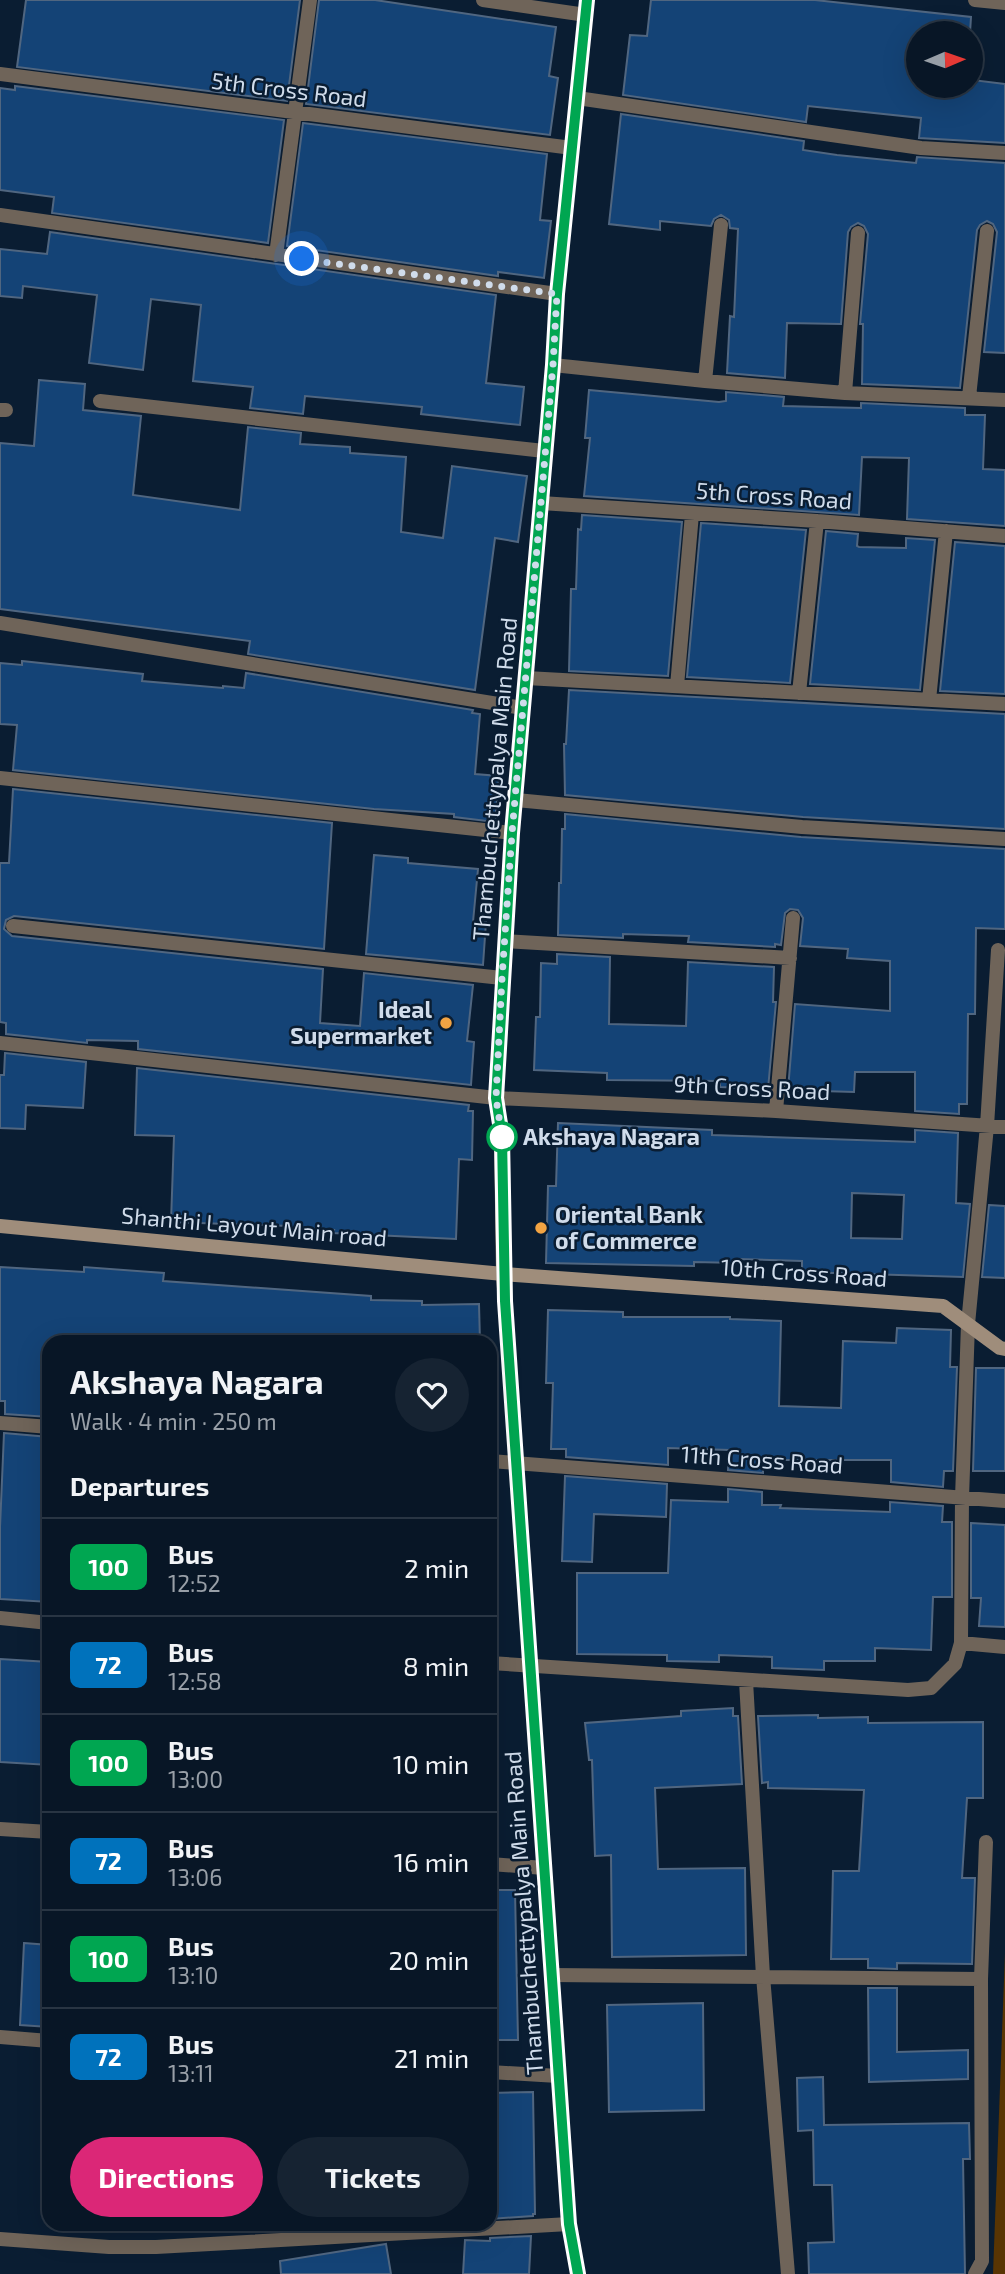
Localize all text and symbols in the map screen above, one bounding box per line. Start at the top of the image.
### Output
north arrow [906,21,984,98]
map controls [906,21,983,98]
street label: 5th Cross Road [210,66,368,112]
your location [284,241,319,276]
street label: 5th Cross Road [695,476,853,514]
street label: Thambuchettypalya Main Road [466,616,522,942]
place label: Ideal Supermarket [290,995,432,1049]
marker: Ideal Supermarket [438,1015,454,1031]
street label: 9th Cross Road [673,1069,831,1105]
marker: Akshaya Nagara [487,1122,517,1152]
place label: Akshaya Nagara [523,1122,700,1150]
street label: Shanthi Layout Main road [120,1200,388,1252]
place label: Oriental Bank of Commerce [555,1200,703,1254]
marker: Oriental Bank of Commerce [533,1220,549,1236]
street label: 10th Cross Road [720,1252,888,1292]
button: heart [395,1358,469,1432]
text: Akshaya Nagara [70,1361,324,1401]
text: Walk · 4 min · 250 m [70,1407,277,1435]
street label: 11th Cross Road [680,1439,844,1479]
text: Departures [70,1470,209,1501]
text: Bus [168,1538,214,1569]
text: 100 [88,1552,129,1581]
text: 2 min [404,1552,469,1583]
text: 12:52 [168,1569,221,1597]
text: Bus [168,1636,214,1667]
text: 72 [95,1650,122,1679]
text: 8 min [403,1650,469,1681]
text: 12:58 [168,1667,222,1695]
text: Bus [168,1734,214,1765]
text: 100 [88,1748,129,1777]
text: 10 min [393,1748,469,1779]
street label: Thambuchettypalya Main Road [498,1750,548,2076]
text: 13:00 [168,1765,223,1793]
text: Bus [168,1832,214,1863]
text: 72 [95,1846,122,1875]
text: 16 min [394,1846,469,1877]
text: 13:06 [168,1863,222,1891]
text: Bus [168,1930,214,1961]
text: 100 [88,1944,129,1973]
text: 20 min [389,1944,469,1975]
text: 13:10 [168,1961,218,1989]
text: Bus [168,2028,214,2059]
text: 72 [95,2042,122,2071]
text: 21 min [394,2042,469,2073]
text: 13:11 [168,2059,214,2087]
button: Directions [70,2137,263,2217]
button: Tickets [277,2137,469,2217]

